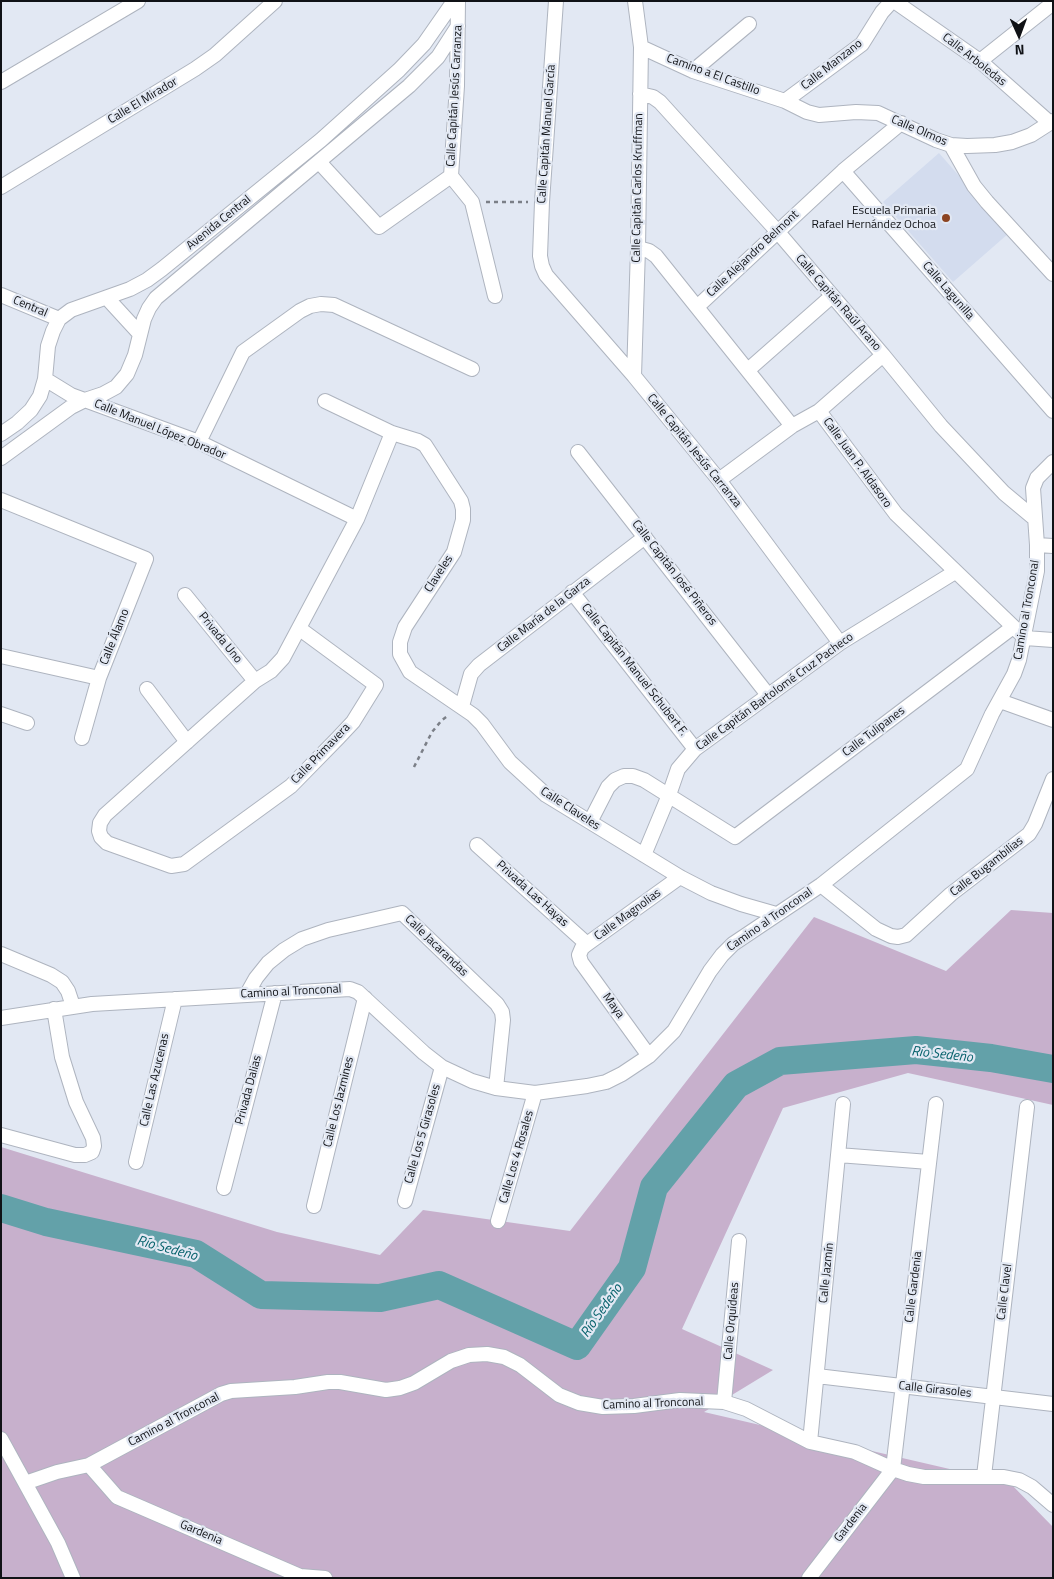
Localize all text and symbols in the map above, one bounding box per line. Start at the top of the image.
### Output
north arrow [994,10,1044,60]
street label: Calle Capitán Jesús Carranza [444,25,466,167]
street label: Calle Arboledas [939,30,1009,90]
street label: Calle Manzano [799,37,865,93]
text: N [1014,40,1025,61]
street label: Camino a El Castillo [664,51,762,99]
street label: Calle Capitán Manuel García [535,64,559,204]
street label: Calle El Mirador [106,75,180,127]
street label: Calle Capitán Carlos Kruffman [629,113,647,263]
street label: Calle Olmos [889,113,949,149]
street label: Avenida Central [184,193,254,253]
place label: Escuela Primaria Rafael Hernández Ochoa [812,204,936,232]
street label: Calle Alejandro Belmont [704,208,802,300]
marker: Escuela Primaria Rafael Hernández Ochoa [940,212,952,224]
street label: Calle Capitán Raúl Arano [792,252,884,354]
street label: Calle Lagunilla [919,259,977,323]
street label: Central [11,293,49,321]
street label: Calle Capitán Jesús Carranza [644,391,744,511]
street label: Calle Manuel López Obrador [92,397,228,463]
street label: Calle Juan P. Aldasoro [820,415,894,511]
street label: Calle Capitán José Piñeros [628,517,720,629]
street label: Claveles [422,553,456,595]
street label: Camino al Tronconal [1011,559,1043,661]
street label: Calle María de la Garza [495,574,593,656]
street label: Calle Capitán Manuel Schubert F. [578,601,690,739]
street label: Calle Álamo [97,607,133,667]
street label: Privada Uno [195,610,245,666]
street label: Calle Capitán Bartolomé Cruz Pacheco [694,630,856,754]
street label: Calle Tulipanes [840,704,908,760]
street label: Calle Primavera [289,721,353,787]
street label: Calle Claveles [537,784,603,834]
street label: Calle Bugambilias [948,834,1026,900]
street label: Privada Las Hayas [493,858,571,930]
street label: Camino al Tronconal [725,885,815,955]
street label: Calle Magnolias [592,886,664,944]
street label: Calle Jacarandas [401,912,471,980]
street label: Camino al Tronconal [240,982,342,1002]
street label: Maya [599,991,627,1021]
street label: Calle Las Azucenas [137,1032,173,1128]
water label: Río Sedeño [910,1043,974,1067]
street label: Privada Dalias [233,1054,265,1126]
street label: Calle Los Jazmines [321,1055,357,1149]
street label: Calle Los 5 Girasoles [402,1083,444,1185]
street label: Calle Los 4 Rosales [497,1109,537,1205]
water label: Río Sedeño [135,1233,199,1265]
street label: Calle Jazmín [817,1242,837,1304]
street label: Calle Gardenia [902,1251,926,1323]
street label: Calle Clavel [994,1263,1016,1321]
water label: Río Sedeño [577,1281,627,1341]
street label: Calle Orquídeas [721,1282,743,1360]
street label: Calle Girasoles [898,1379,972,1401]
street label: Camino al Tronconal [126,1390,222,1450]
street label: Camino al Tronconal [602,1395,704,1413]
street label: Gardenia [832,1501,870,1545]
street label: Gardenia [178,1518,224,1548]

